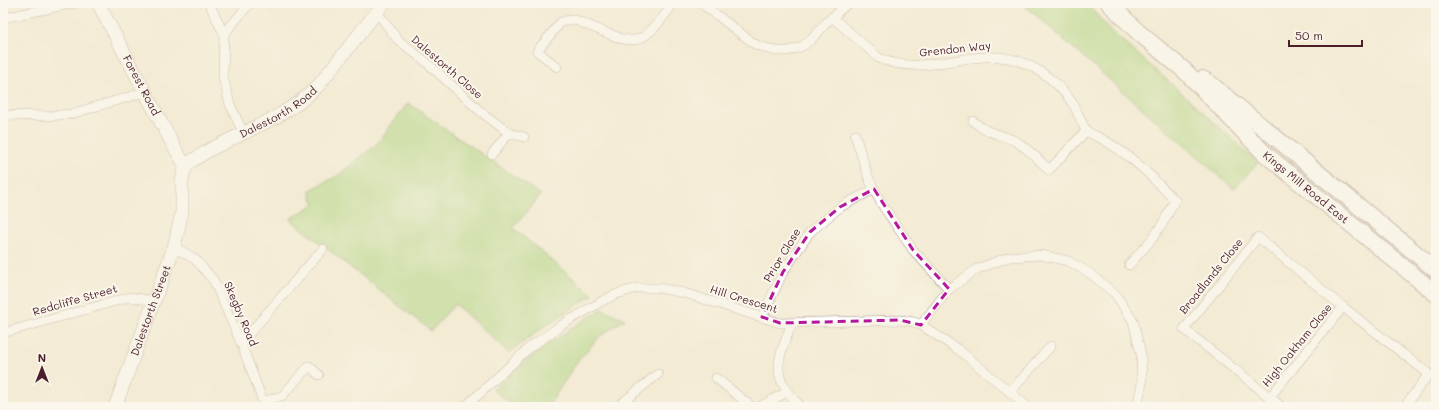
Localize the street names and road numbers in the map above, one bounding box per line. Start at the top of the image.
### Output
street label: Dalestorth Close [408,31,486,102]
street label: Grendon Way [918,37,992,60]
street label: Forest Road [120,52,164,118]
street label: Dalestorth Road [237,83,320,141]
street label: Kings Mill Road East [1260,147,1352,227]
street label: Prior Close [760,225,804,285]
street label: Broadlands Close [1175,234,1246,317]
street label: Dalestorth Street [127,262,174,358]
street label: Skegby Road [221,279,262,348]
street label: Redcliffe Street [31,280,119,319]
street label: Hill Crescent [708,281,780,316]
street label: High Oakham Close [1258,300,1335,390]

